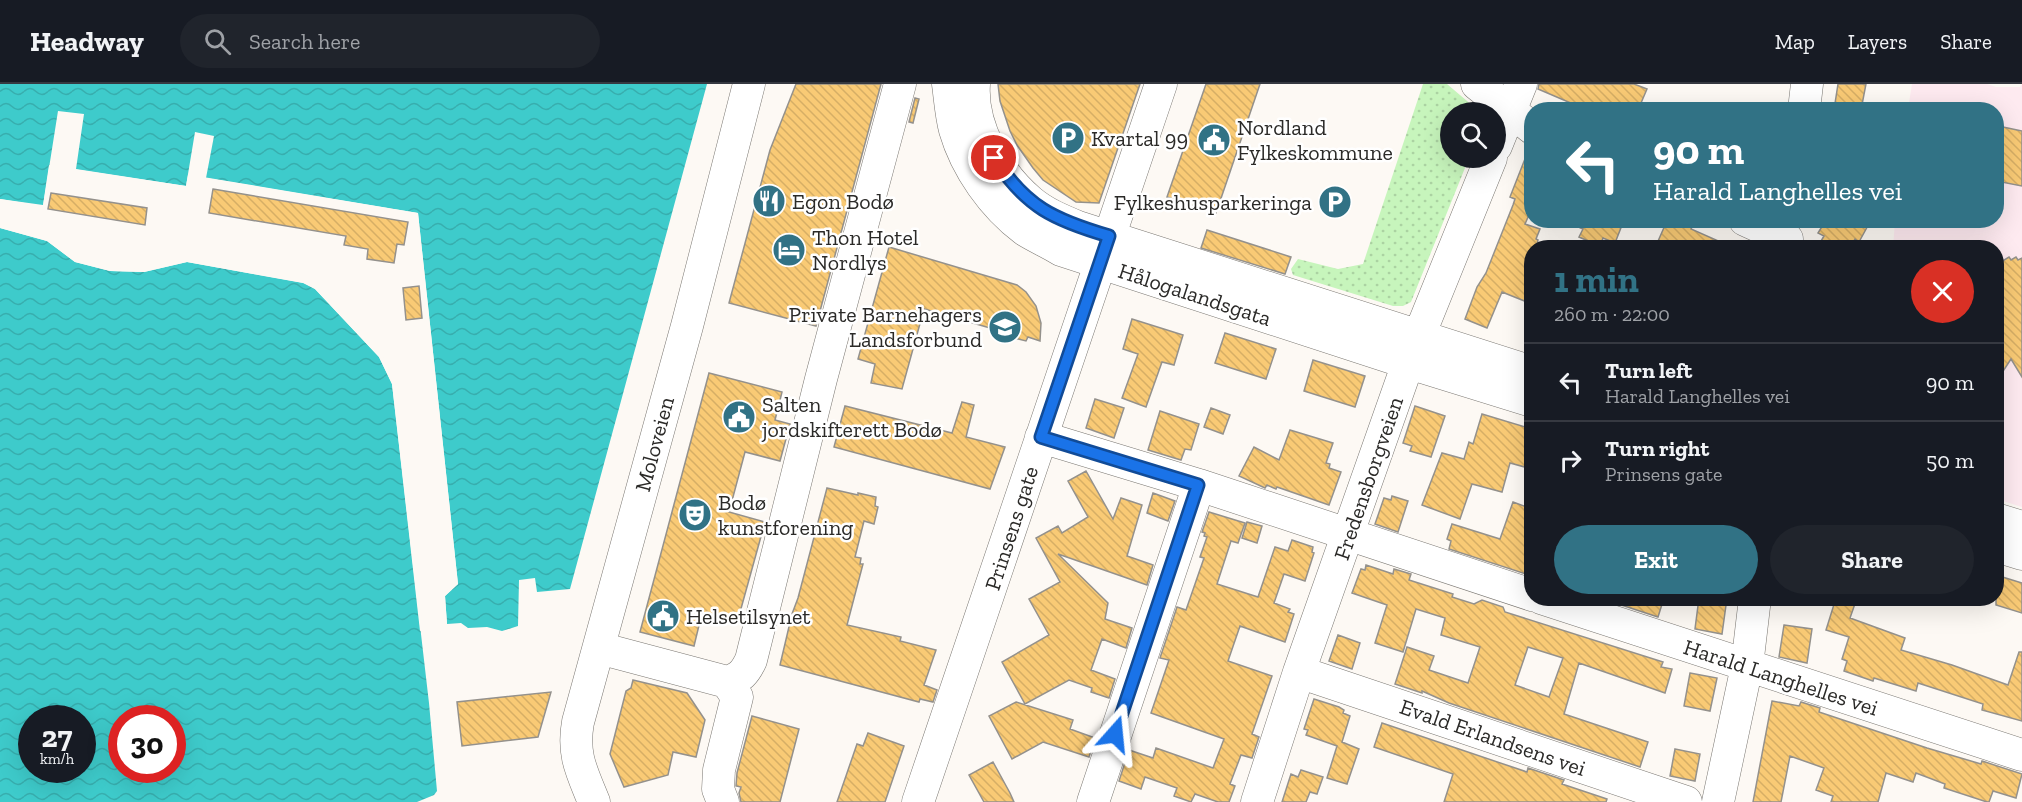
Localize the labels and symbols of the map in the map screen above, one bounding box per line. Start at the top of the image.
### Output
place label: Nordland Fylkeskommune [1237,114,1393,166]
parking icon: Kvartal 99 [1050,120,1086,156]
public building icon: Nordland Fylkeskommune [1196,122,1232,158]
place label: Kvartal 99 [1091,125,1188,152]
pin [968,132,1019,183]
restaurant icon: Egon Bodø [751,183,787,219]
parking icon: Fylkeshusparkeringa [1317,184,1353,220]
place label: Egon Bodø [792,188,894,215]
place label: Fylkeshusparkeringa [1114,189,1312,216]
place label: Thon Hotel Nordlys [812,224,919,276]
hotel icon: Thon Hotel Nordlys [771,232,807,268]
street label: Hålogalandsgata [1115,257,1275,332]
place label: Private Barnehagers Landsforbund [789,301,982,353]
school or university icon: Private Barnehagers Landsforbund [987,309,1023,345]
place label: Salten jordskifterett Bodø [761,391,942,443]
street label: Moloveien [629,393,680,495]
street label: Fredensborgveien [1328,393,1409,563]
public building icon: Salten jordskifterett Bodø [721,399,757,435]
street label: Prinsens gate [979,463,1044,594]
place label: Bodø kunstforening [718,489,853,541]
theatre icon: Bodø kunstforening [677,497,713,533]
public building icon: Helsetilsynet [645,598,681,634]
place label: Helsetilsynet [686,603,811,630]
street label: Harald Langhelles vei [1680,633,1882,722]
street label: Evald Erlandsens vei [1396,693,1589,782]
position arrow [1083,702,1147,766]
speed limit sign: 30 [108,705,186,783]

